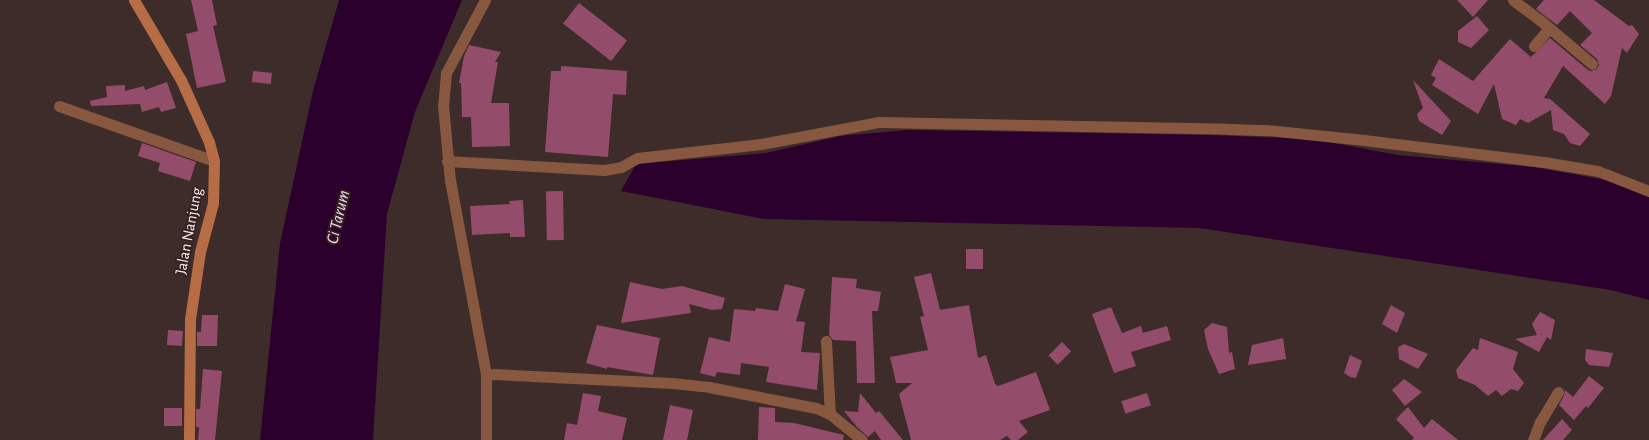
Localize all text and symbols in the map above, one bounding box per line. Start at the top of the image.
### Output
street label: Jalan Nanjung [171,186,207,276]
water label: Ci Tarum [322,188,354,246]

